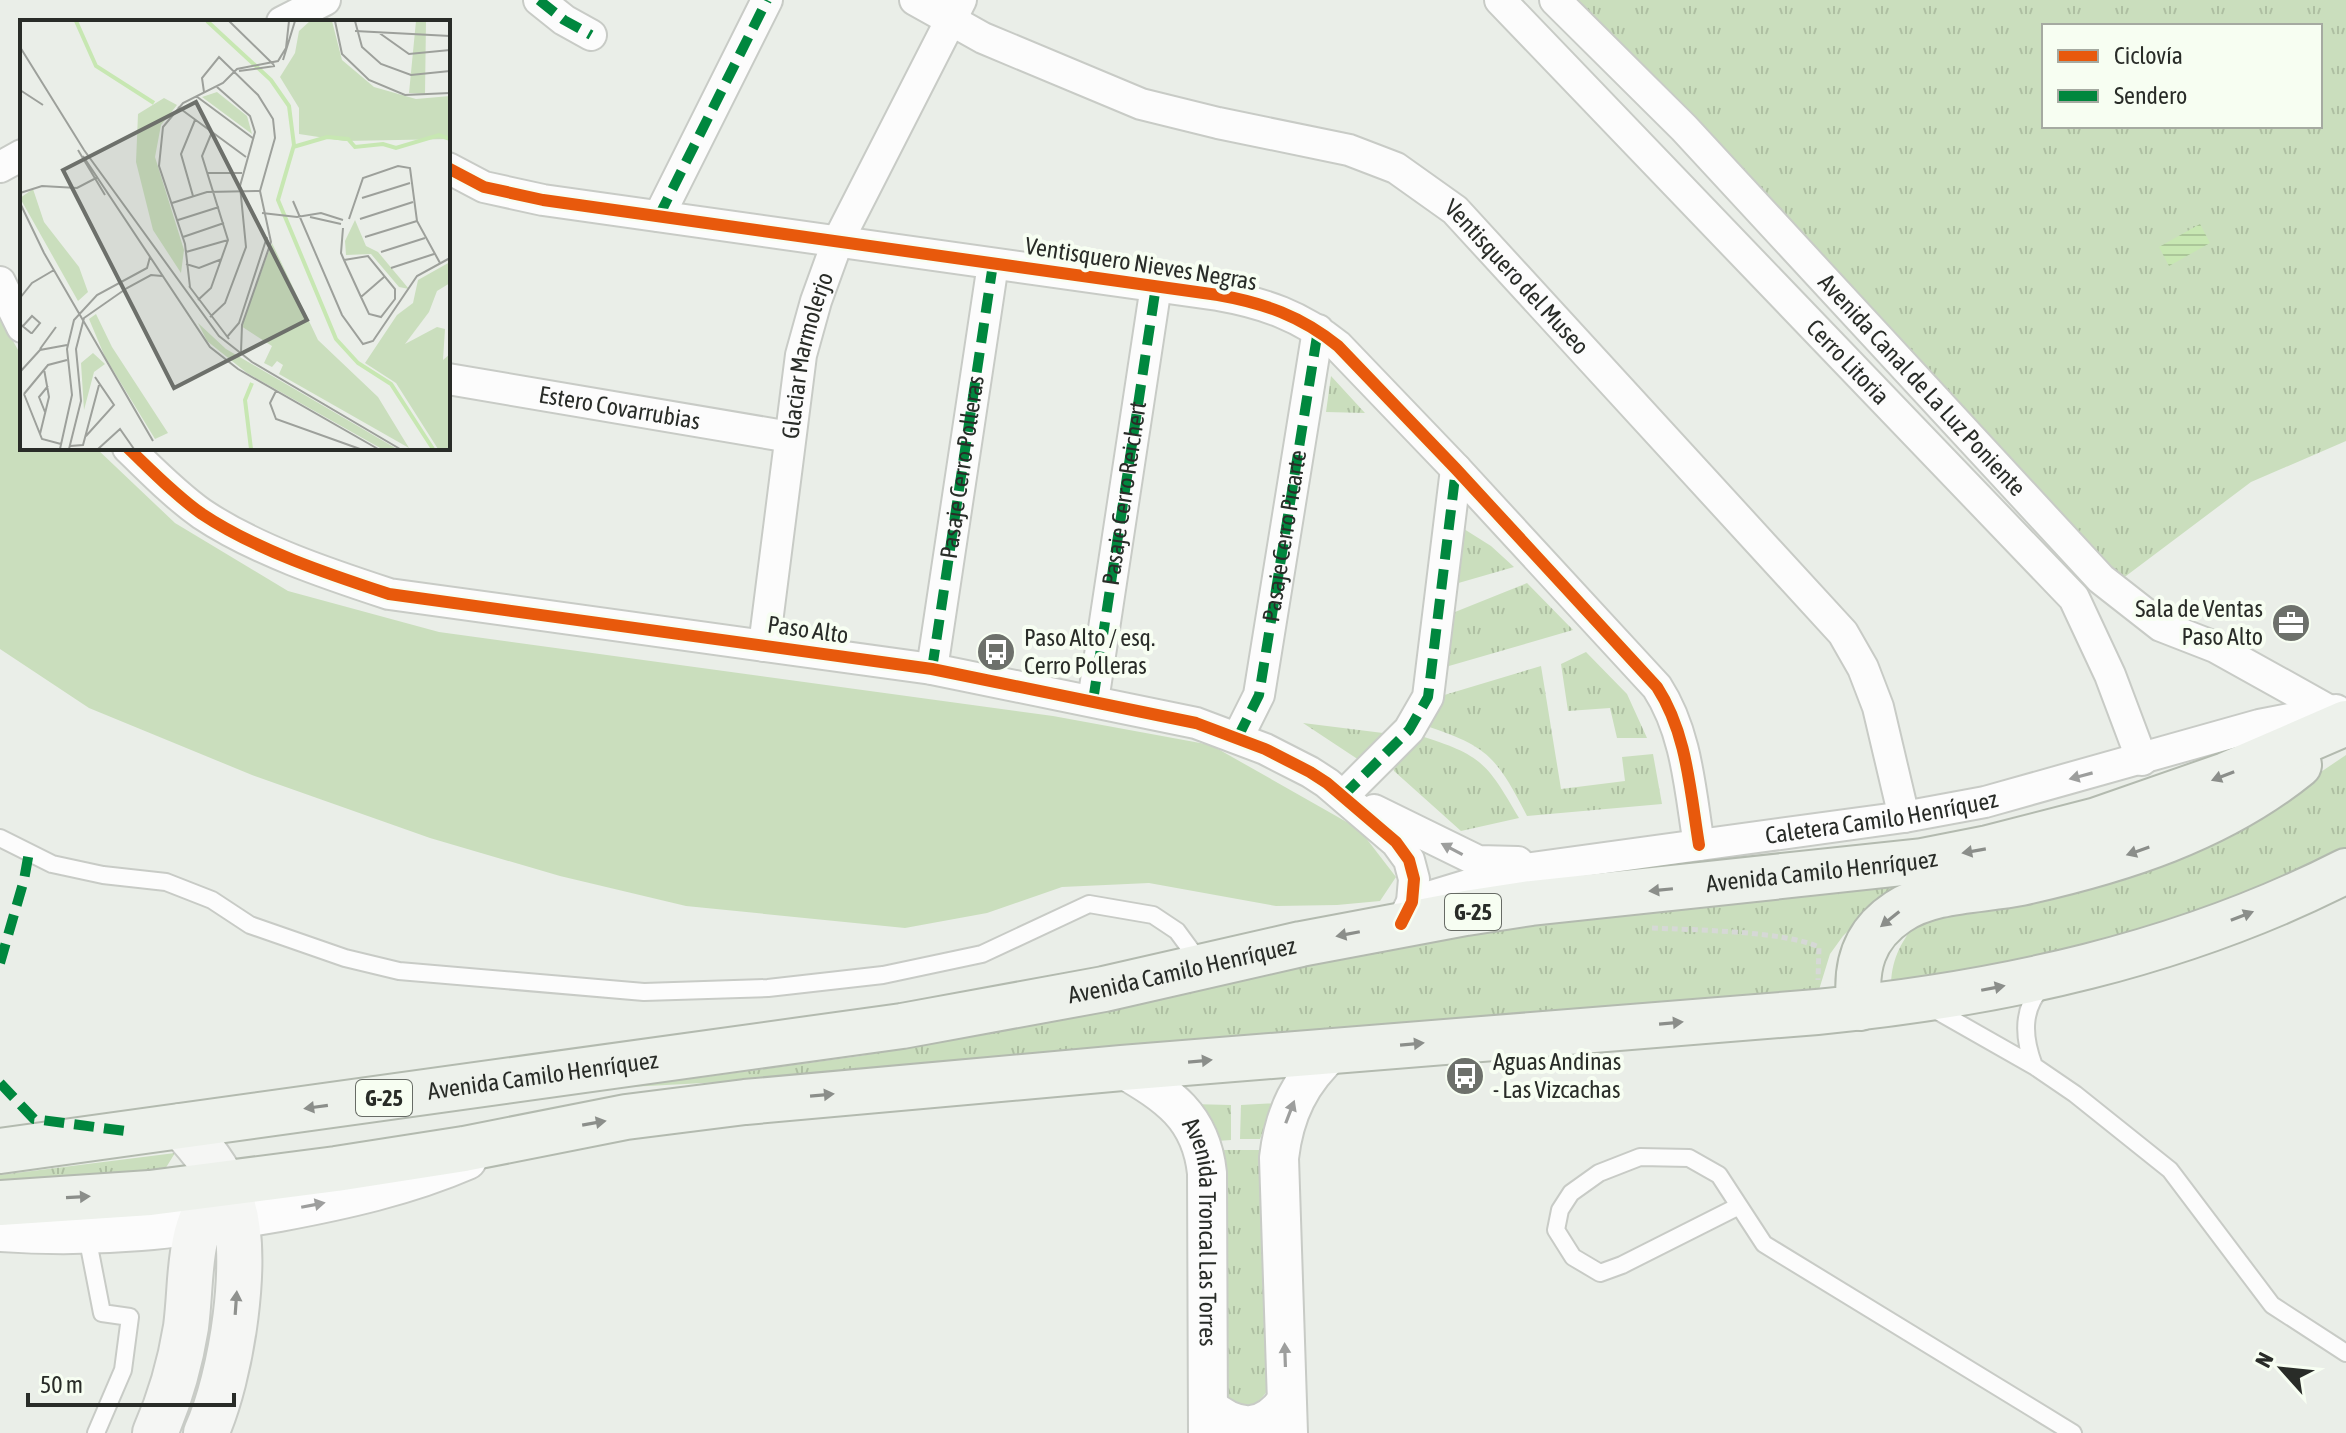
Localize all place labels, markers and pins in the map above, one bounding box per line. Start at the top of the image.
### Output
place label: Sala de Ventas Paso Alto [2135,595,2263,650]
office icon: Sala de Ventas Paso Alto [2270,602,2312,644]
place label: Paso Alto / esq. Cerro Polleras [1024,624,1155,679]
bus stop icon: Paso Alto / esq. Cerro Polleras [975,631,1017,673]
place label: Aguas Andinas - Las Vizcachas [1493,1048,1621,1103]
bus stop icon: Aguas Andinas - Las Vizcachas [1444,1055,1486,1097]

